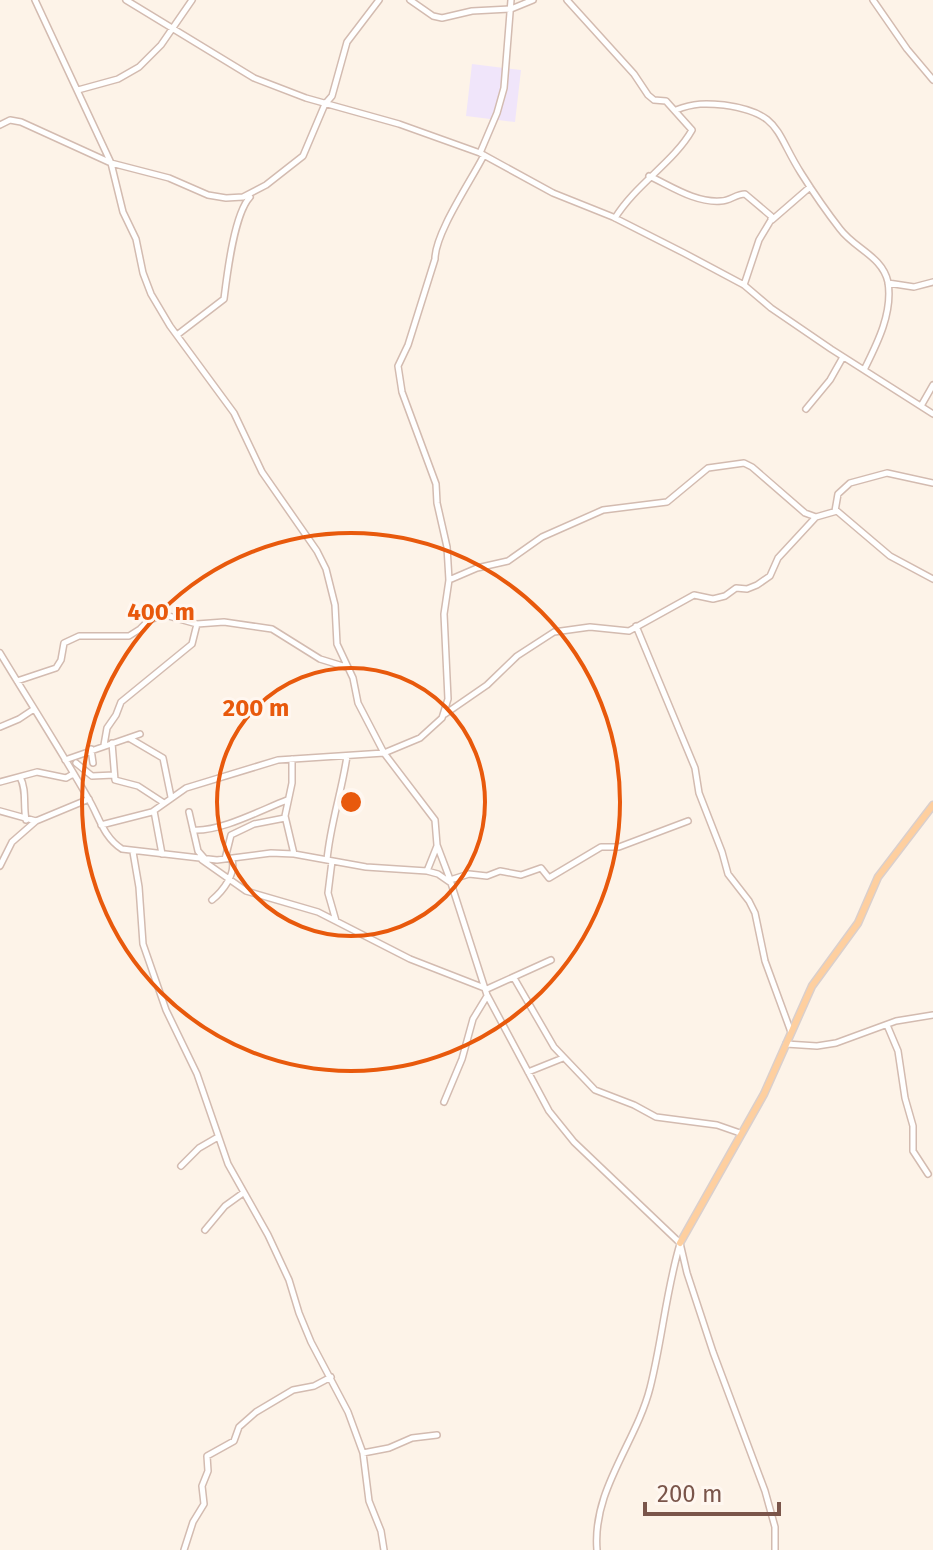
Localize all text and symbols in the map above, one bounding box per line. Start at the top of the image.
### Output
text: 400 m [127,598,195,626]
text: 200 m [223,694,289,722]
centre of rings [337,788,365,816]
scale bar [645,1466,779,1516]
text: 200 m [657,1480,723,1508]

